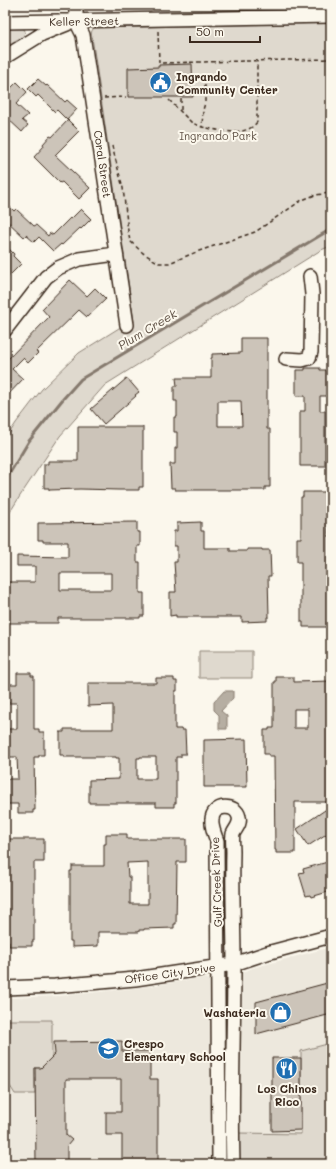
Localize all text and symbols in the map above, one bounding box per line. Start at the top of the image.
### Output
street label: Keller Street [49,13,119,29]
scale bar [190,18,260,44]
text: 50 m [196,23,224,39]
public building icon: Ingrando Community Center [147,69,173,95]
place label: Ingrando Community Center [176,69,278,97]
park label: Ingrando Park [179,128,257,143]
street label: Coral Street [91,129,115,199]
water label: Plum Creek [115,305,180,353]
street label: Gulf Creek Drive [207,836,225,927]
street label: Office City Drive [123,959,217,987]
shop icon: Washateria [268,999,294,1025]
place label: Washateria [204,1005,266,1020]
school or university icon: Crespo Elementary School [96,1036,122,1062]
place label: Crespo Elementary School [124,1036,226,1064]
restaurant icon: Los Chinos Rico [274,1055,300,1081]
place label: Los Chinos Rico [257,1081,317,1109]

